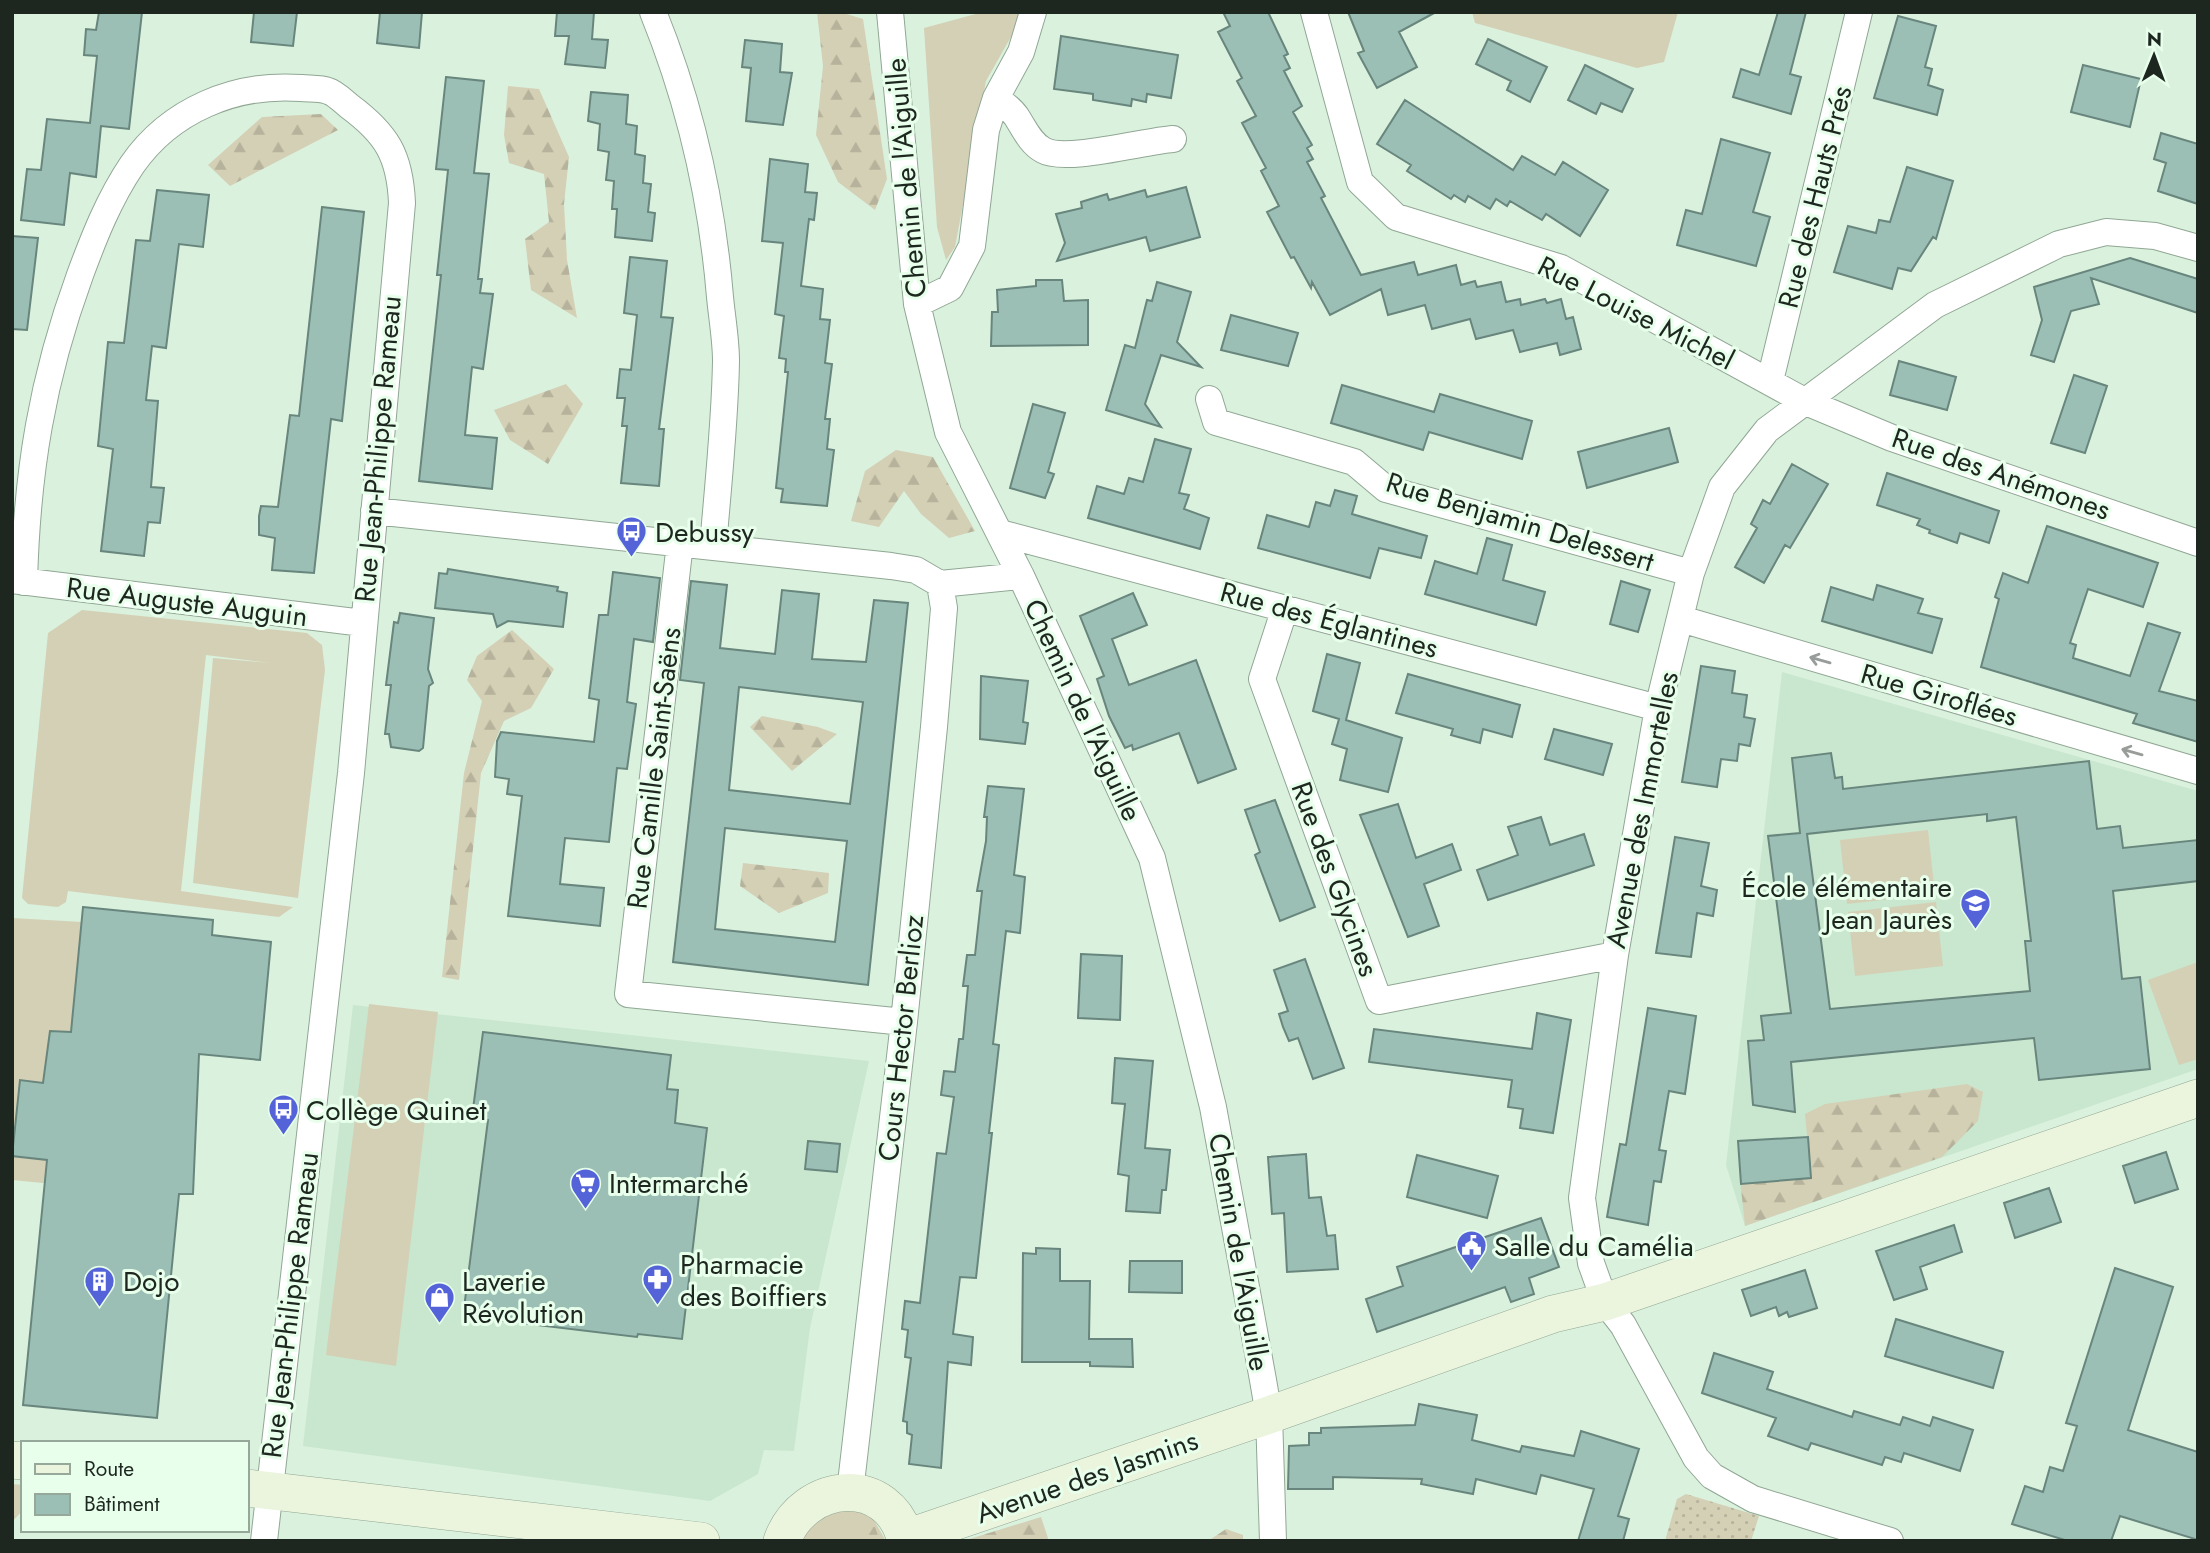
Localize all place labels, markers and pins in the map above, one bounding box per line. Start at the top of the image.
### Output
place label: Debussy [655,512,755,553]
bus stop icon: Debussy [615,515,649,559]
place label: École élémentaire Jean Jaurès [1741,867,1952,940]
school or university icon: École élémentaire Jean Jaurès [1958,886,1992,930]
place label: Collège Quinet [306,1090,487,1131]
bus stop icon: Collège Quinet [266,1093,300,1137]
place label: Intermarché [609,1163,748,1204]
supermarket icon: Intermarché [569,1166,603,1210]
place label: Salle du Camélia [1494,1226,1694,1267]
public building icon: Salle du Camélia [1454,1229,1488,1273]
place label: Pharmacie des Boiffiers [680,1244,827,1317]
place label: Dojo [123,1261,180,1302]
place label: Laverie Révolution [462,1261,584,1334]
pharmacy icon: Pharmacie des Boiffiers [640,1263,674,1307]
building icon: Dojo [83,1264,117,1308]
shop icon: Laverie Révolution [422,1280,456,1324]

